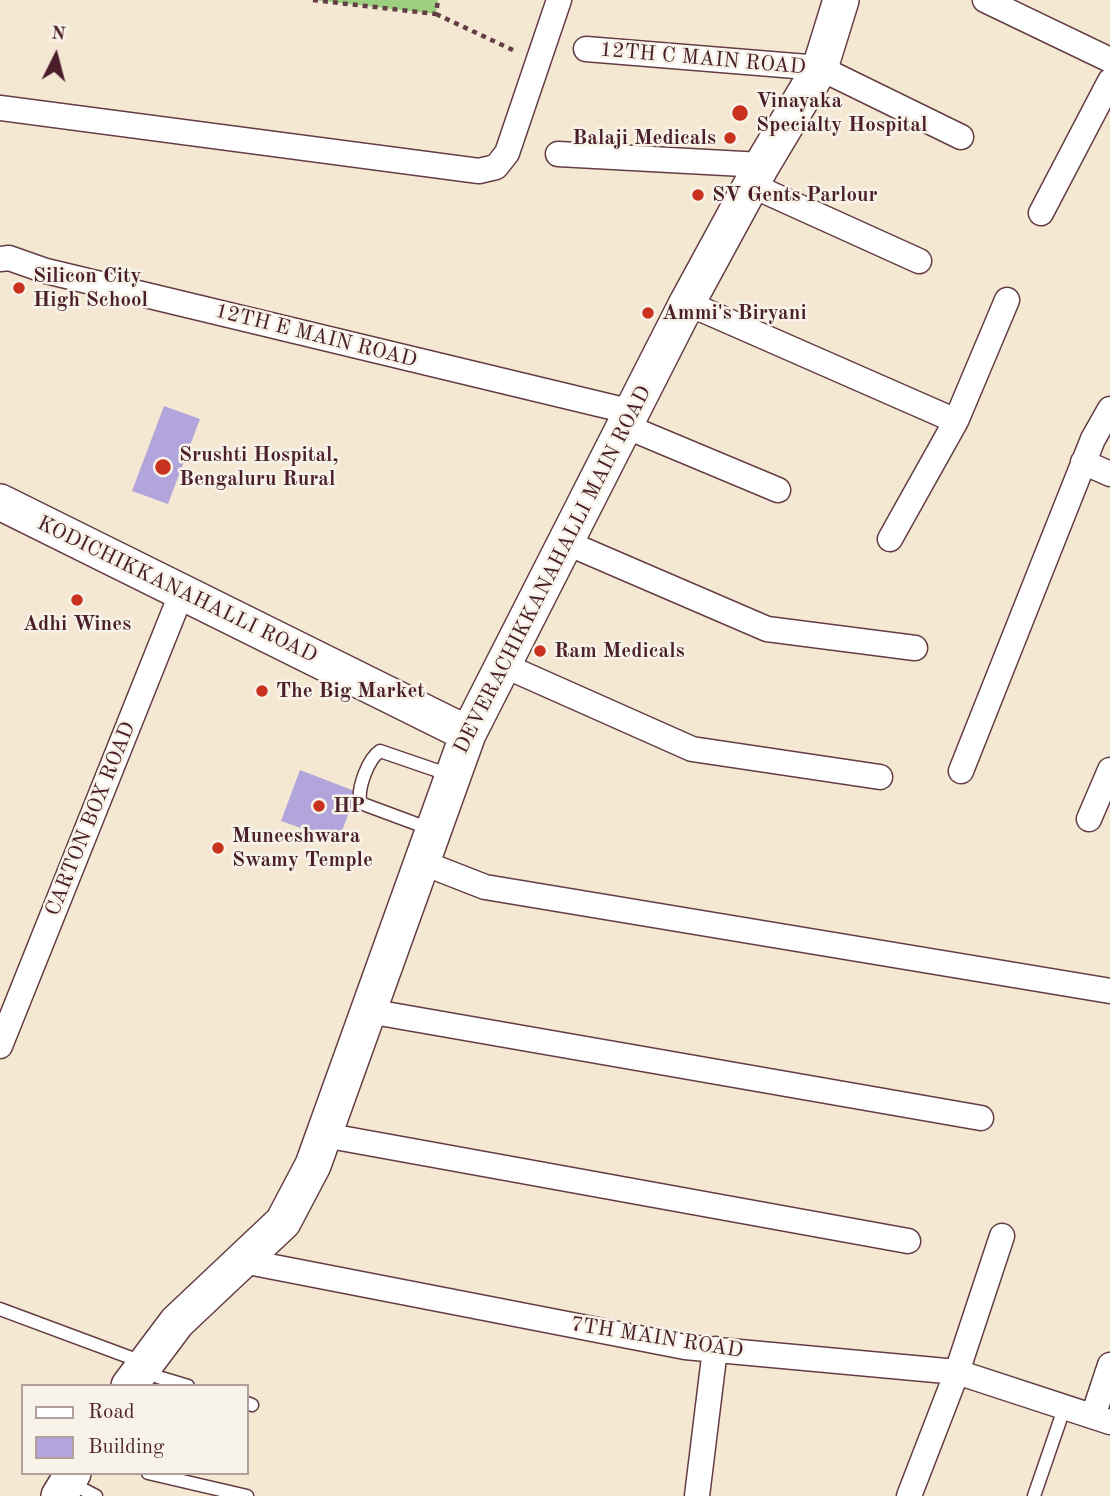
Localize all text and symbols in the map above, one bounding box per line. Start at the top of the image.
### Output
north arrow [21,21,91,91]
text: N [50,24,66,45]
street label: 12TH C MAIN ROAD [599,37,807,81]
place label: Vinayaka Specialty Hospital [756,88,927,138]
marker: Vinayaka Specialty Hospital [730,103,750,123]
place label: Balaji Medicals [572,125,716,151]
marker: Balaji Medicals [722,130,738,146]
place label: SV Gents Parlour [712,182,878,208]
marker: SV Gents Parlour [690,187,706,203]
place label: Silicon City High School [33,263,148,313]
marker: Silicon City High School [11,280,27,296]
street label: 12TH E MAIN ROAD [213,299,419,373]
place label: Ammi's Biryani [662,300,807,326]
marker: Ammi's Biryani [640,305,656,321]
street label: DEVERACHIKKANAHALLI MAIN ROAD [449,382,657,758]
place label: Srushti Hospital, Bengaluru Rural [179,442,338,492]
marker: Srushti Hospital, Bengaluru Rural [153,457,173,477]
street label: KODICHIKKANAHALLI ROAD [33,511,321,669]
marker: Adhi Wines [69,592,85,608]
place label: Adhi Wines [23,611,131,637]
place label: Ram Medicals [554,638,685,664]
marker: Ram Medicals [532,643,548,659]
place label: The Big Market [276,678,425,704]
marker: The Big Market [254,683,270,699]
street label: CARTON BOX ROAD [41,718,141,920]
place label: HP [333,793,365,819]
marker: HP [311,798,327,814]
place label: Muneeshwara Swamy Temple [232,823,373,873]
marker: Muneeshwara Swamy Temple [210,840,226,856]
street label: 7TH MAIN ROAD [569,1312,745,1364]
legend [21,1384,248,1475]
text: Road [88,1402,135,1423]
text: Building [88,1437,164,1458]

